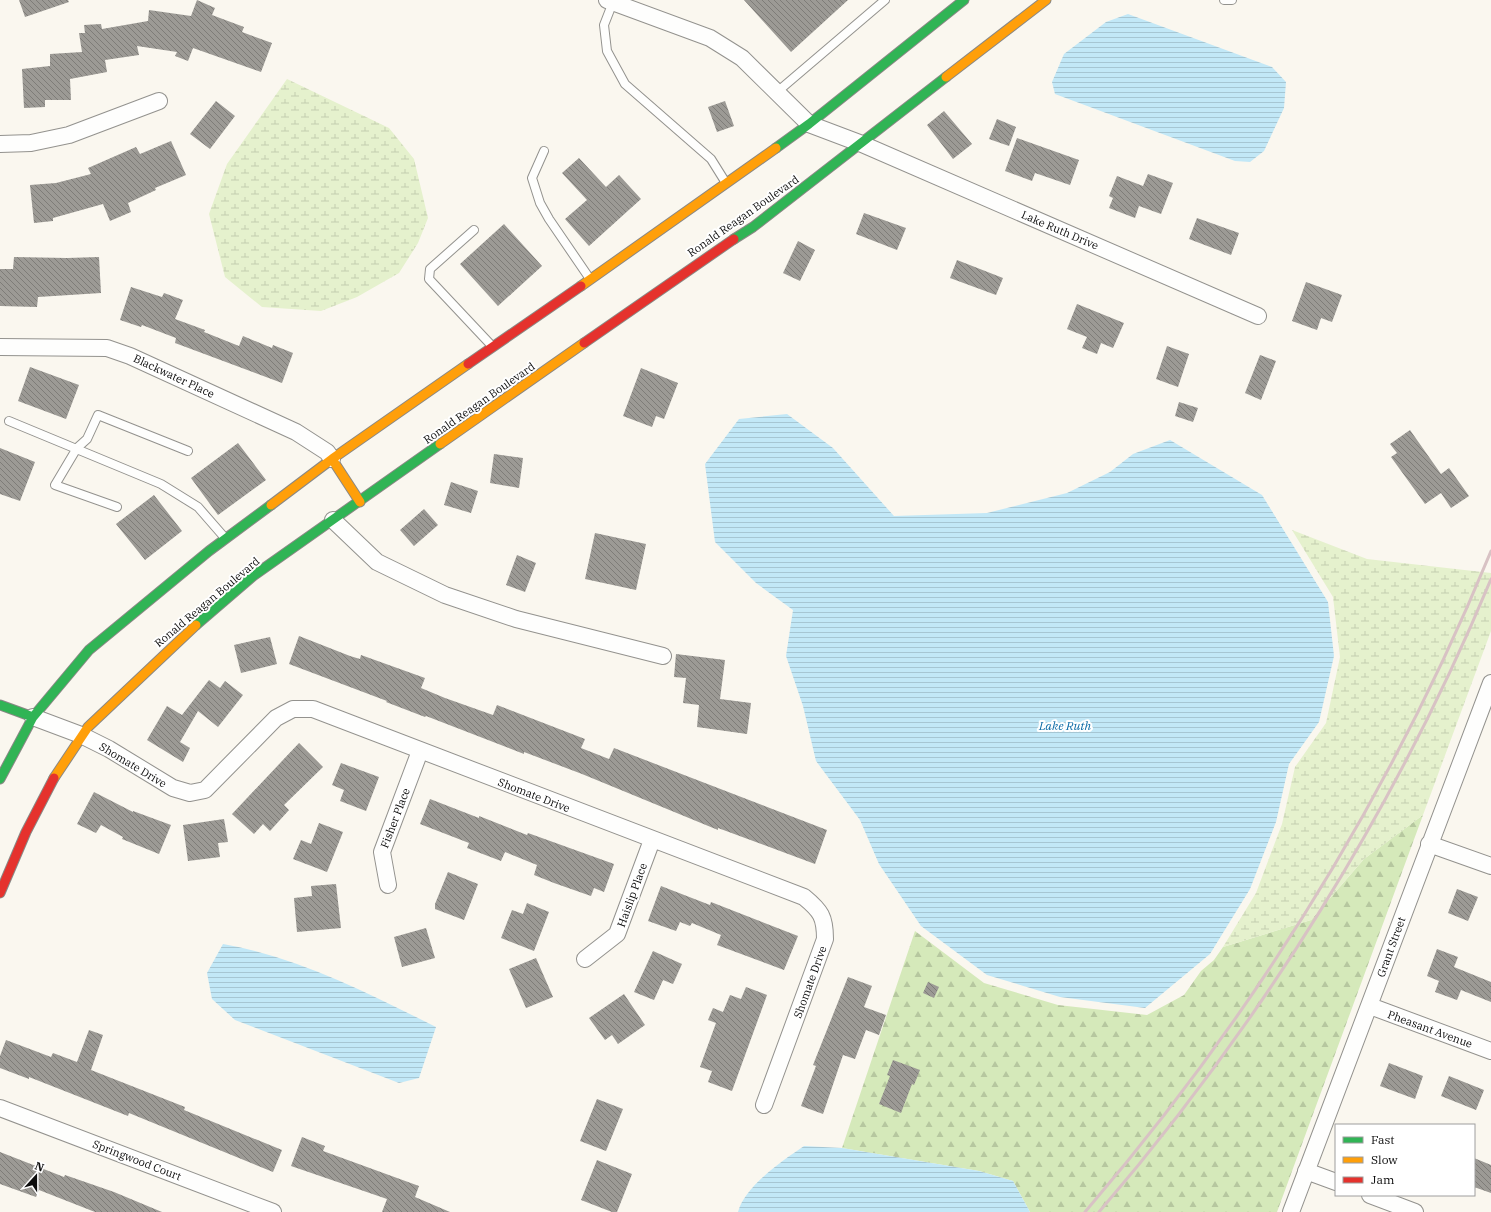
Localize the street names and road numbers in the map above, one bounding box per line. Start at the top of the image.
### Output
street label: Ronald Reagan Boulevard [685,172,802,260]
street label: Lake Ruth Drive [1019,207,1101,253]
street label: Blackwater Place [131,351,217,401]
street label: Ronald Reagan Boulevard [421,359,538,447]
street label: Ronald Reagan Boulevard [152,554,263,650]
street label: Shomate Drive [97,739,169,791]
street label: Shomate Drive [496,775,572,815]
street label: Fisher Place [377,786,413,850]
street label: Haislip Place [614,861,650,929]
street label: Grant Street [1374,915,1408,979]
street label: Shomate Drive [790,944,830,1020]
street label: Pheasant Avenue [1386,1007,1474,1051]
street label: Springwood Court [91,1137,183,1183]

